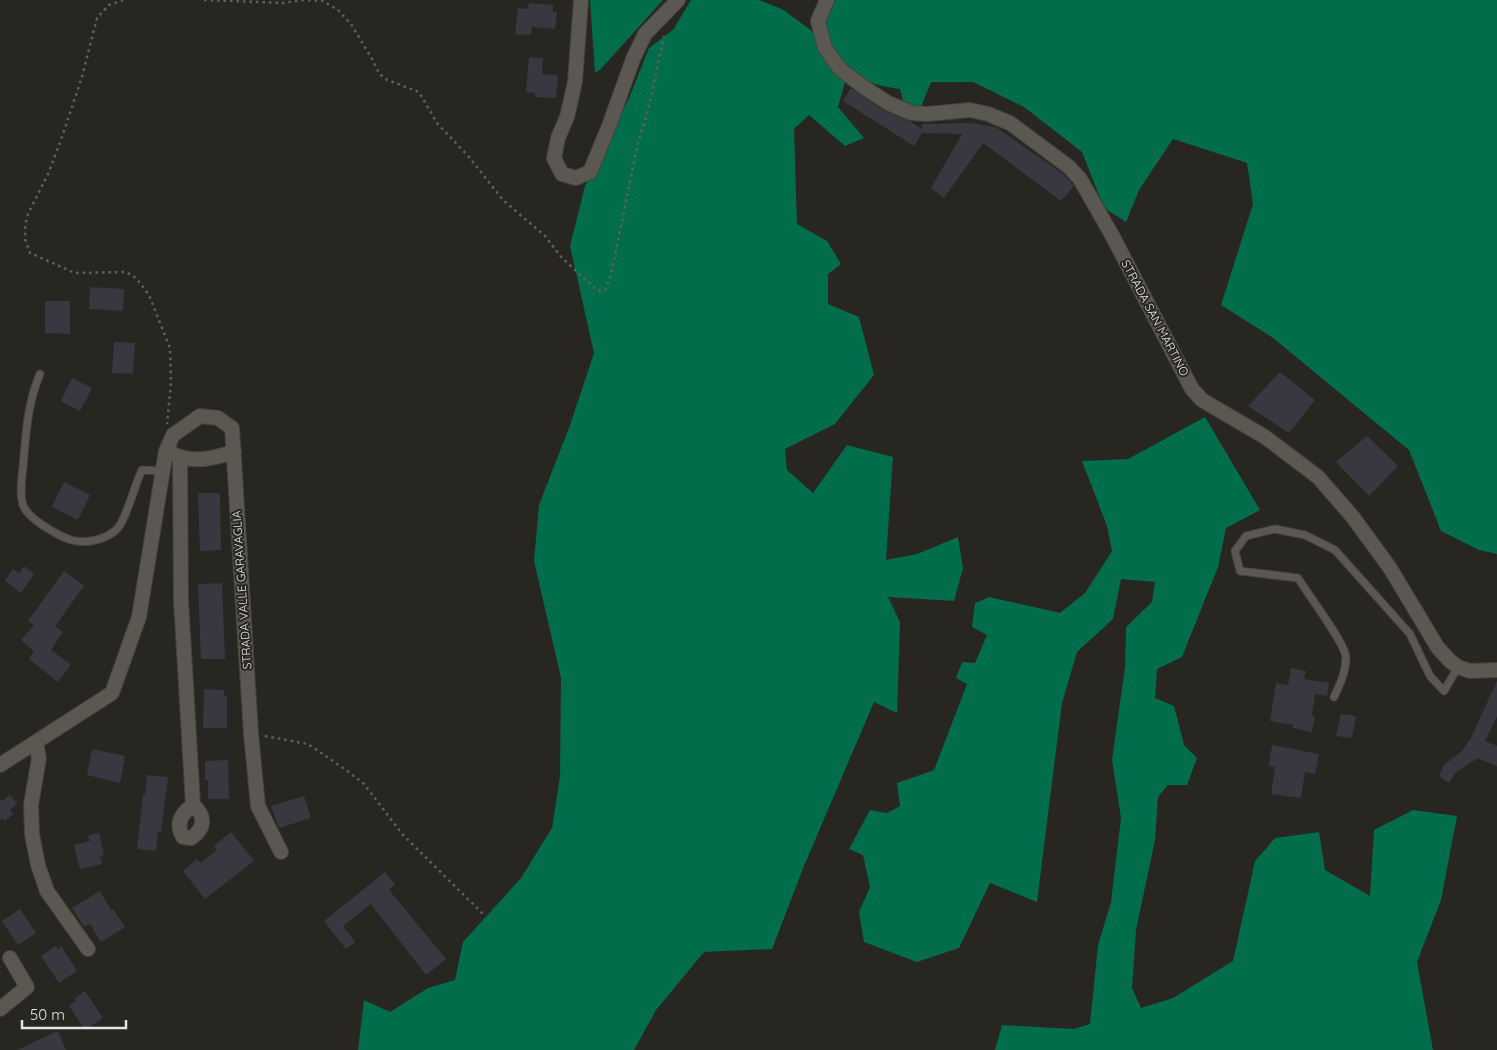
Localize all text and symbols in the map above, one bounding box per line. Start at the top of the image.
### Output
street label: STRADA SAN MARTINO [1118,257,1192,379]
street label: STRADA VALLE GARAVAGLIA [228,510,255,670]
scale bar [22,998,126,1030]
text: 50 m [30,1005,65,1024]

